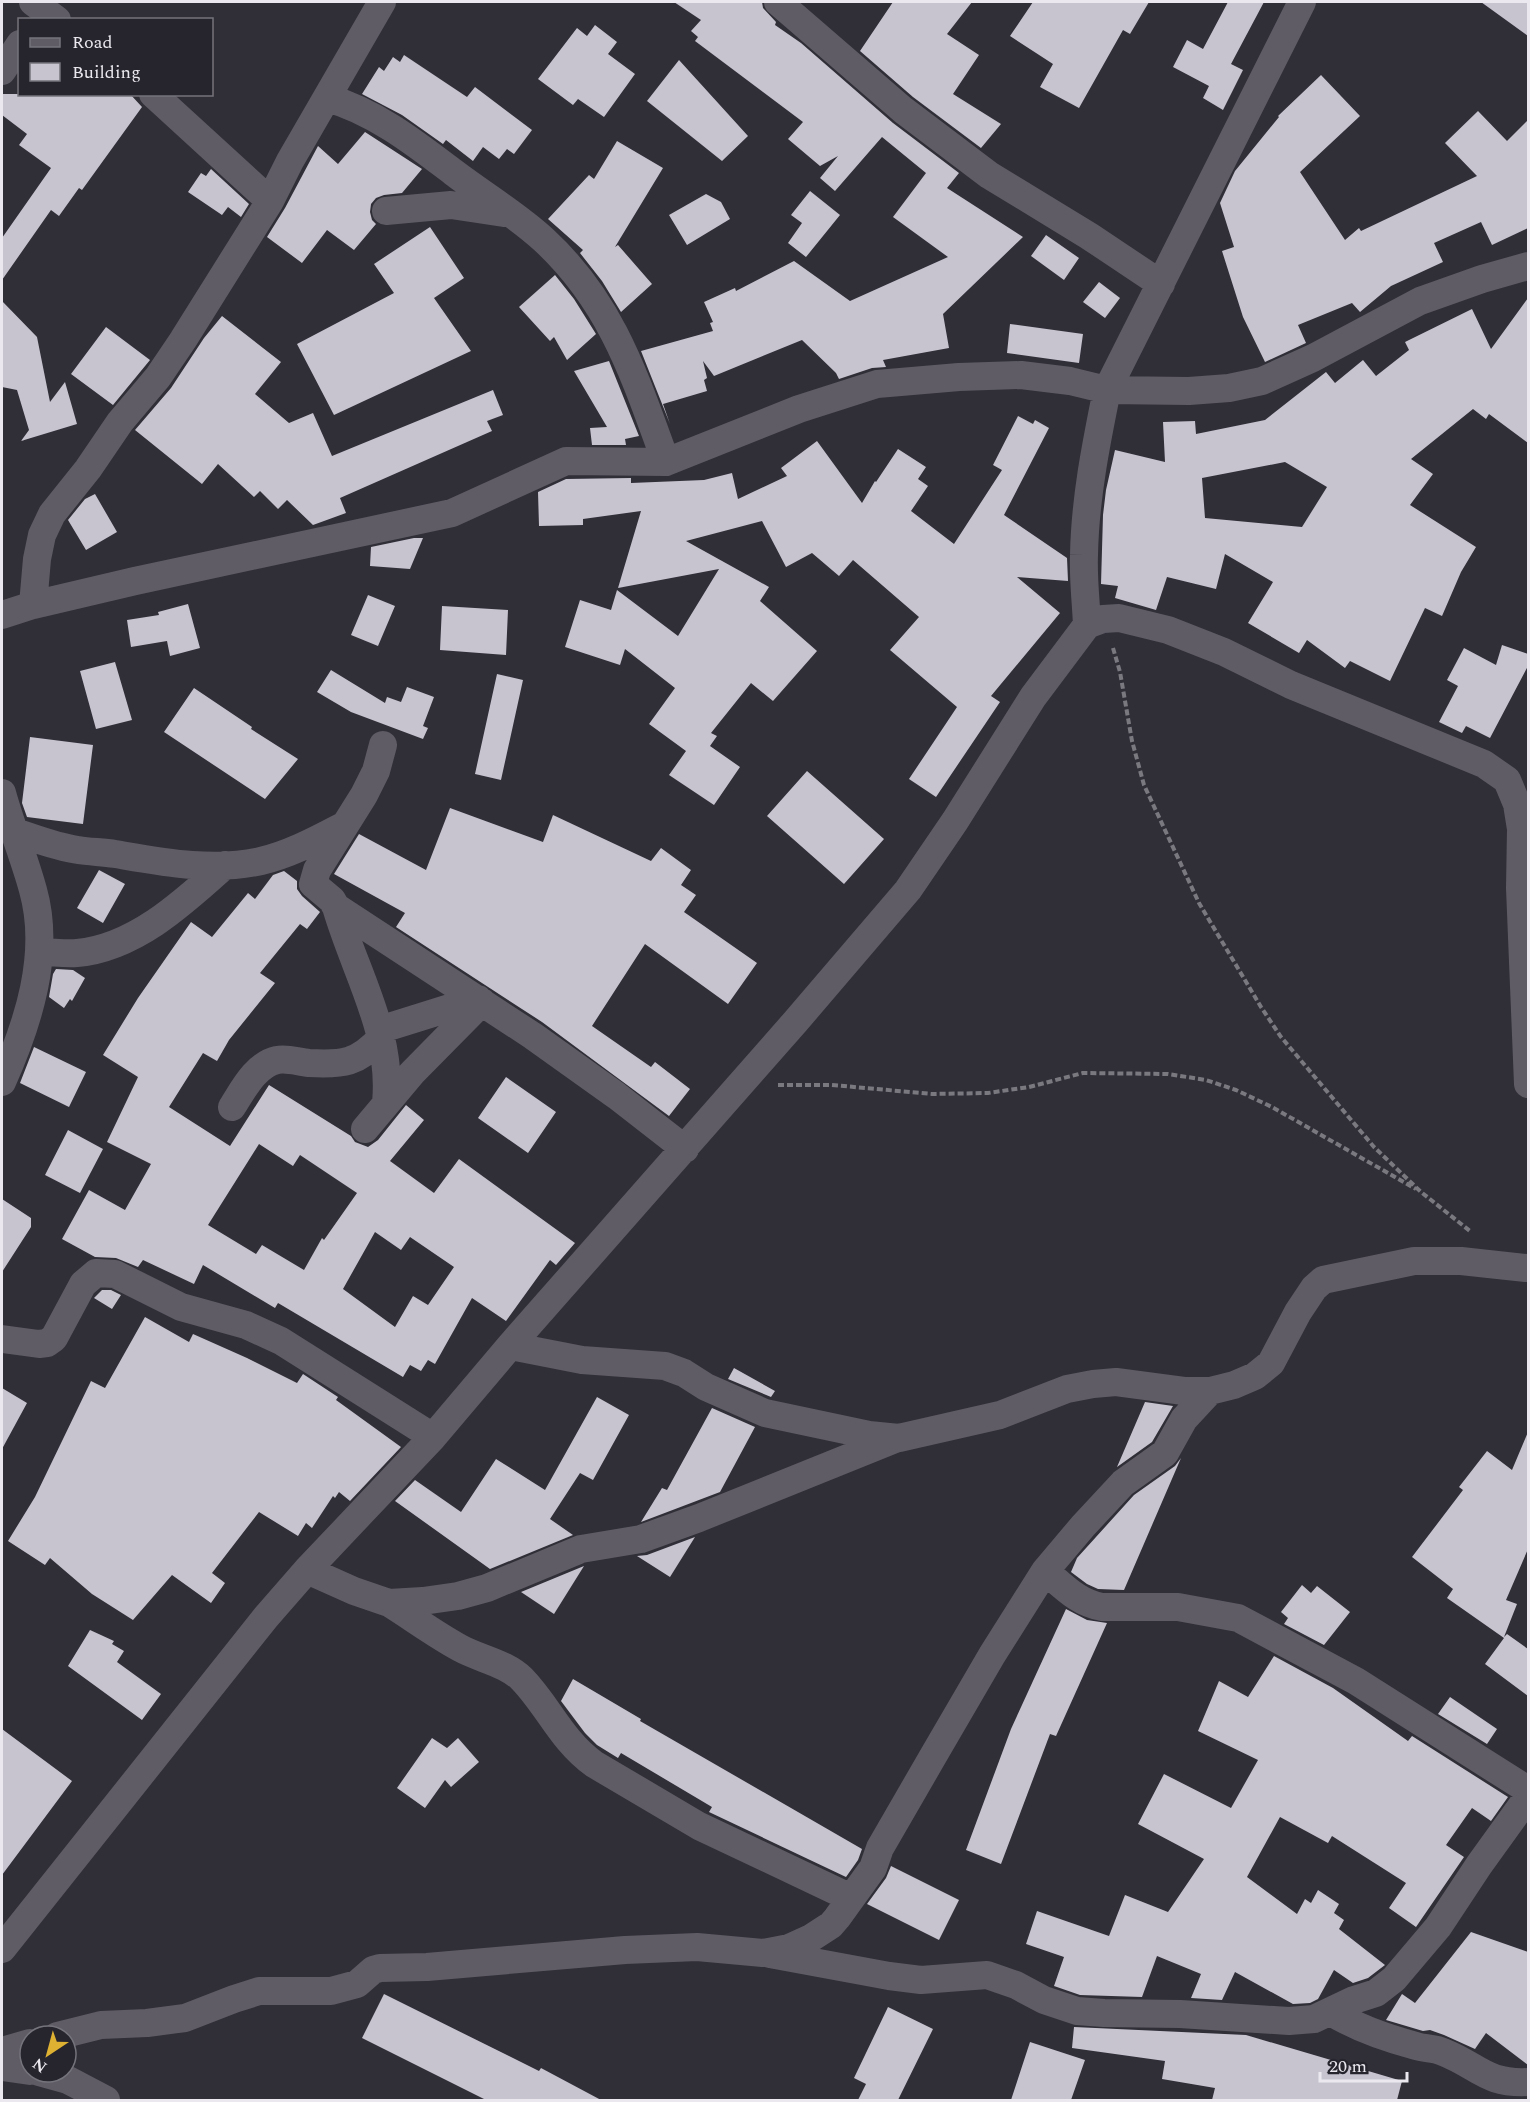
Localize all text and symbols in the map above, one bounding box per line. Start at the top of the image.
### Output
legend [18,18,213,96]
text: Road [72,29,113,56]
text: Building [72,59,141,86]
north arrow [18,2024,78,2084]
scale bar [1320,2045,1407,2083]
text: N [27,2052,52,2079]
text: 20 m [1329,2053,1367,2080]

